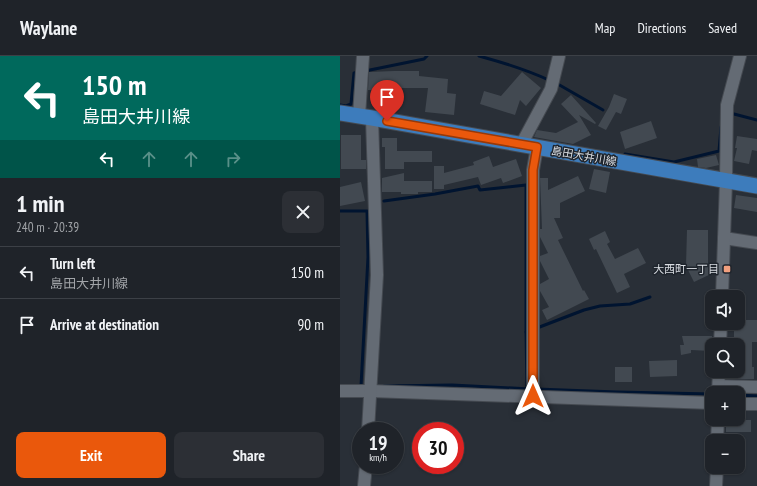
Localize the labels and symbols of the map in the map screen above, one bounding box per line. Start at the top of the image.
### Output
pin [370,80,404,121]
street label: 島田大井川線 [550,143,618,169]
place label: 大西町一丁目 [653,262,719,276]
marker: 大西町一丁目 [722,264,732,274]
position arrow [512,375,554,417]
speed limit sign: 30 [412,422,464,474]

